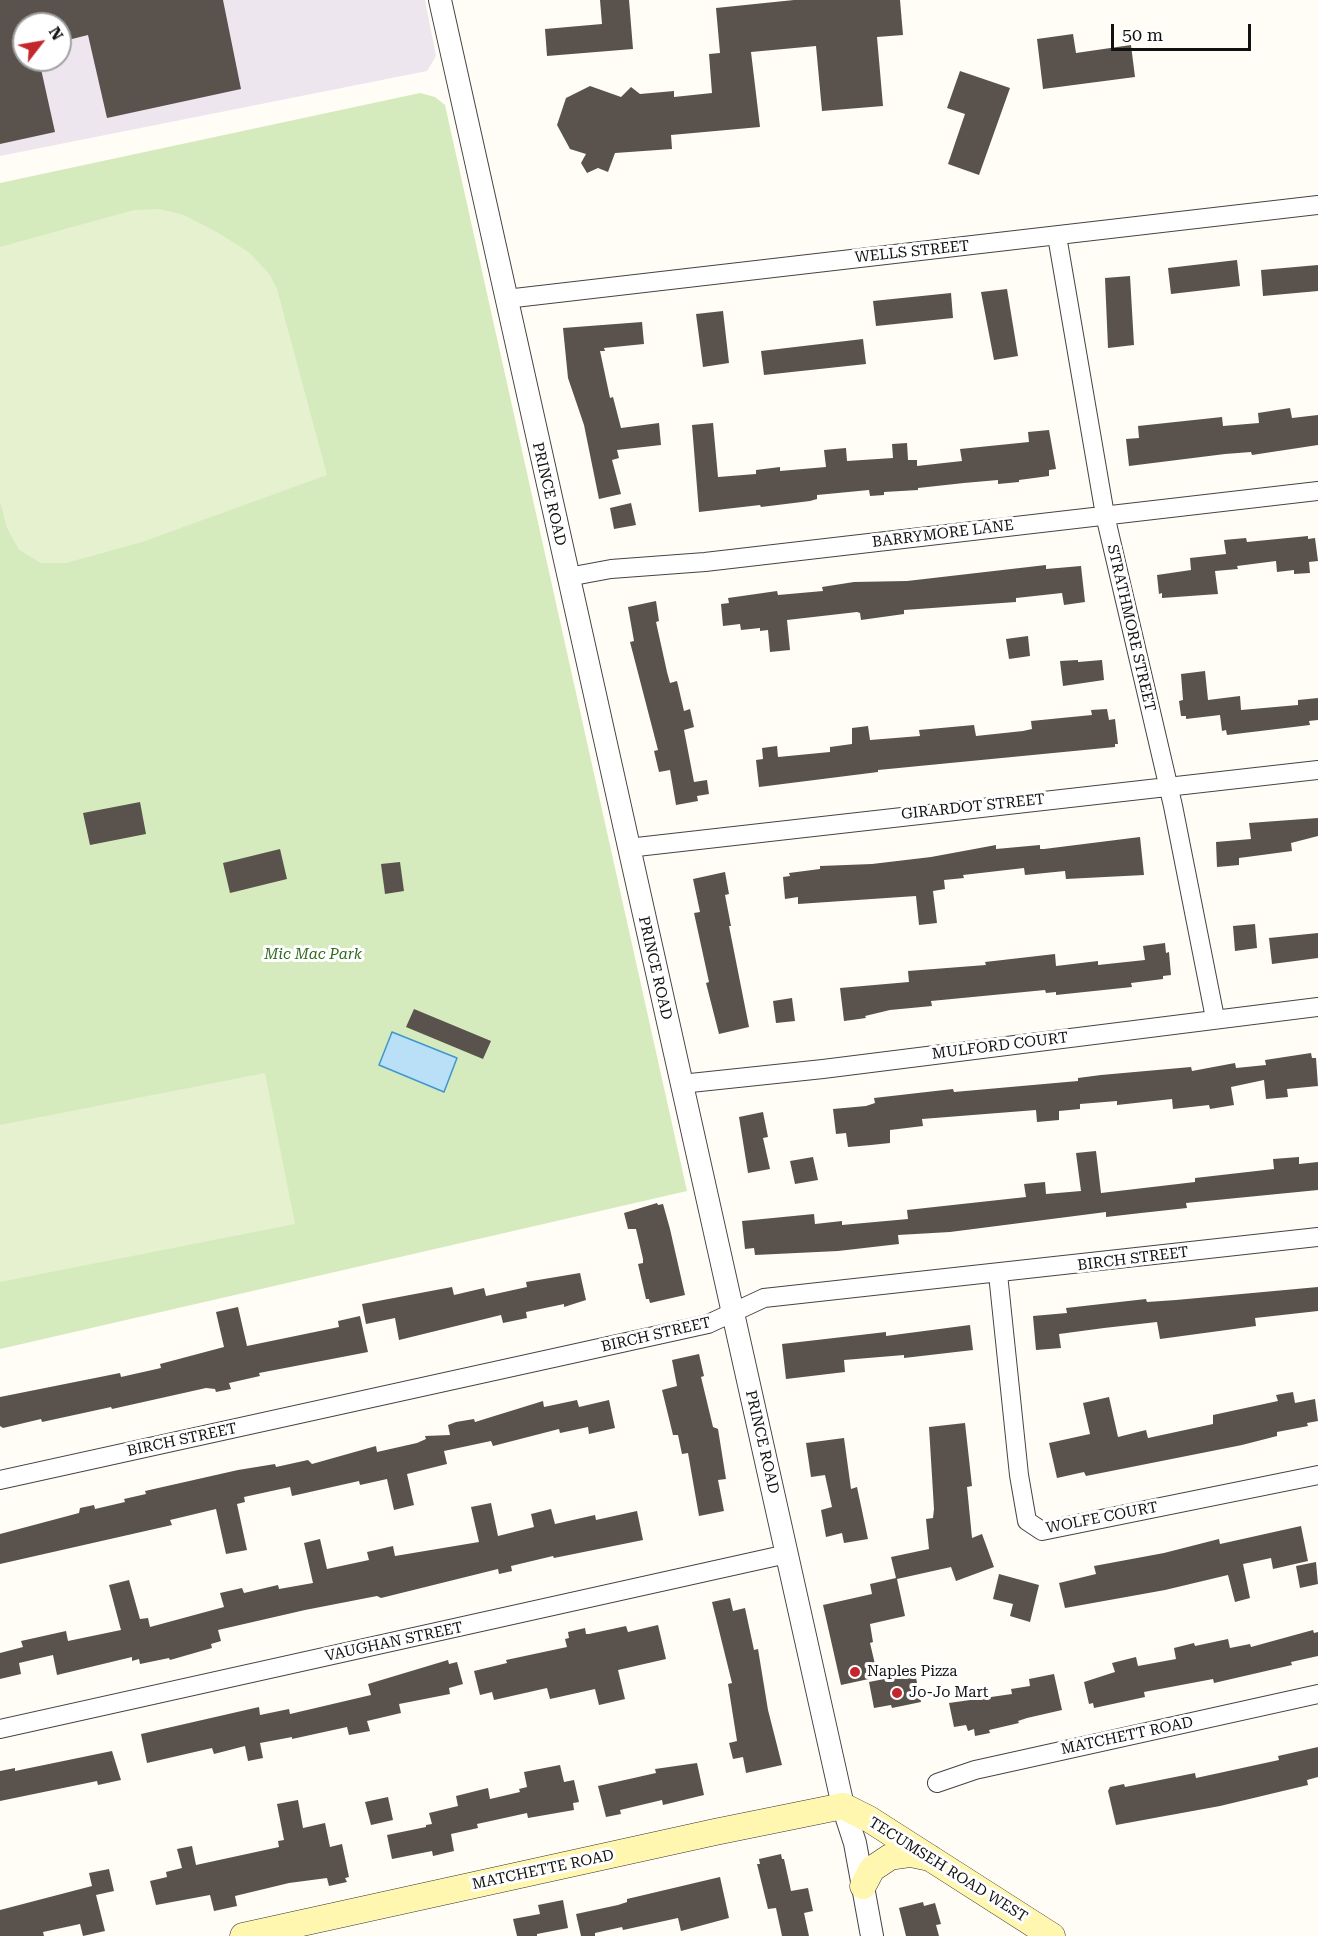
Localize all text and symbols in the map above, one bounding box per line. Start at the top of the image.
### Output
north arrow [12,12,72,72]
scale bar [1114,12,1254,50]
text: N [45,23,67,44]
text: 50 m [1122,24,1163,45]
street label: WELLS STREET [854,237,970,267]
street label: PRINCE ROAD [528,440,570,548]
street label: BARRYMORE LANE [871,516,1015,552]
street label: STRATHMORE STREET [1103,543,1159,713]
street label: GIRARDOT STREET [900,791,1046,823]
street label: PRINCE ROAD [634,914,676,1022]
park label: Mic Mac Park [264,946,362,964]
street label: MULFORD COURT [931,1029,1069,1063]
street label: BIRCH STREET [1076,1243,1190,1275]
street label: BIRCH STREET [600,1314,712,1356]
street label: PRINCE ROAD [741,1388,783,1496]
street label: BIRCH STREET [125,1420,239,1460]
street label: WOLFE COURT [1045,1498,1159,1538]
street label: VAUGHAN STREET [323,1619,465,1665]
place label: Naples Pizza [867,1663,957,1681]
marker: Naples Pizza [848,1665,862,1679]
place label: Jo-Jo Mart [909,1684,988,1702]
marker: Jo-Jo Mart [890,1686,904,1700]
street label: MATCHETT ROAD [1059,1713,1195,1759]
street label: TECUMSEH ROAD WEST [865,1814,1031,1926]
street label: MATCHETTE ROAD [471,1846,615,1894]

